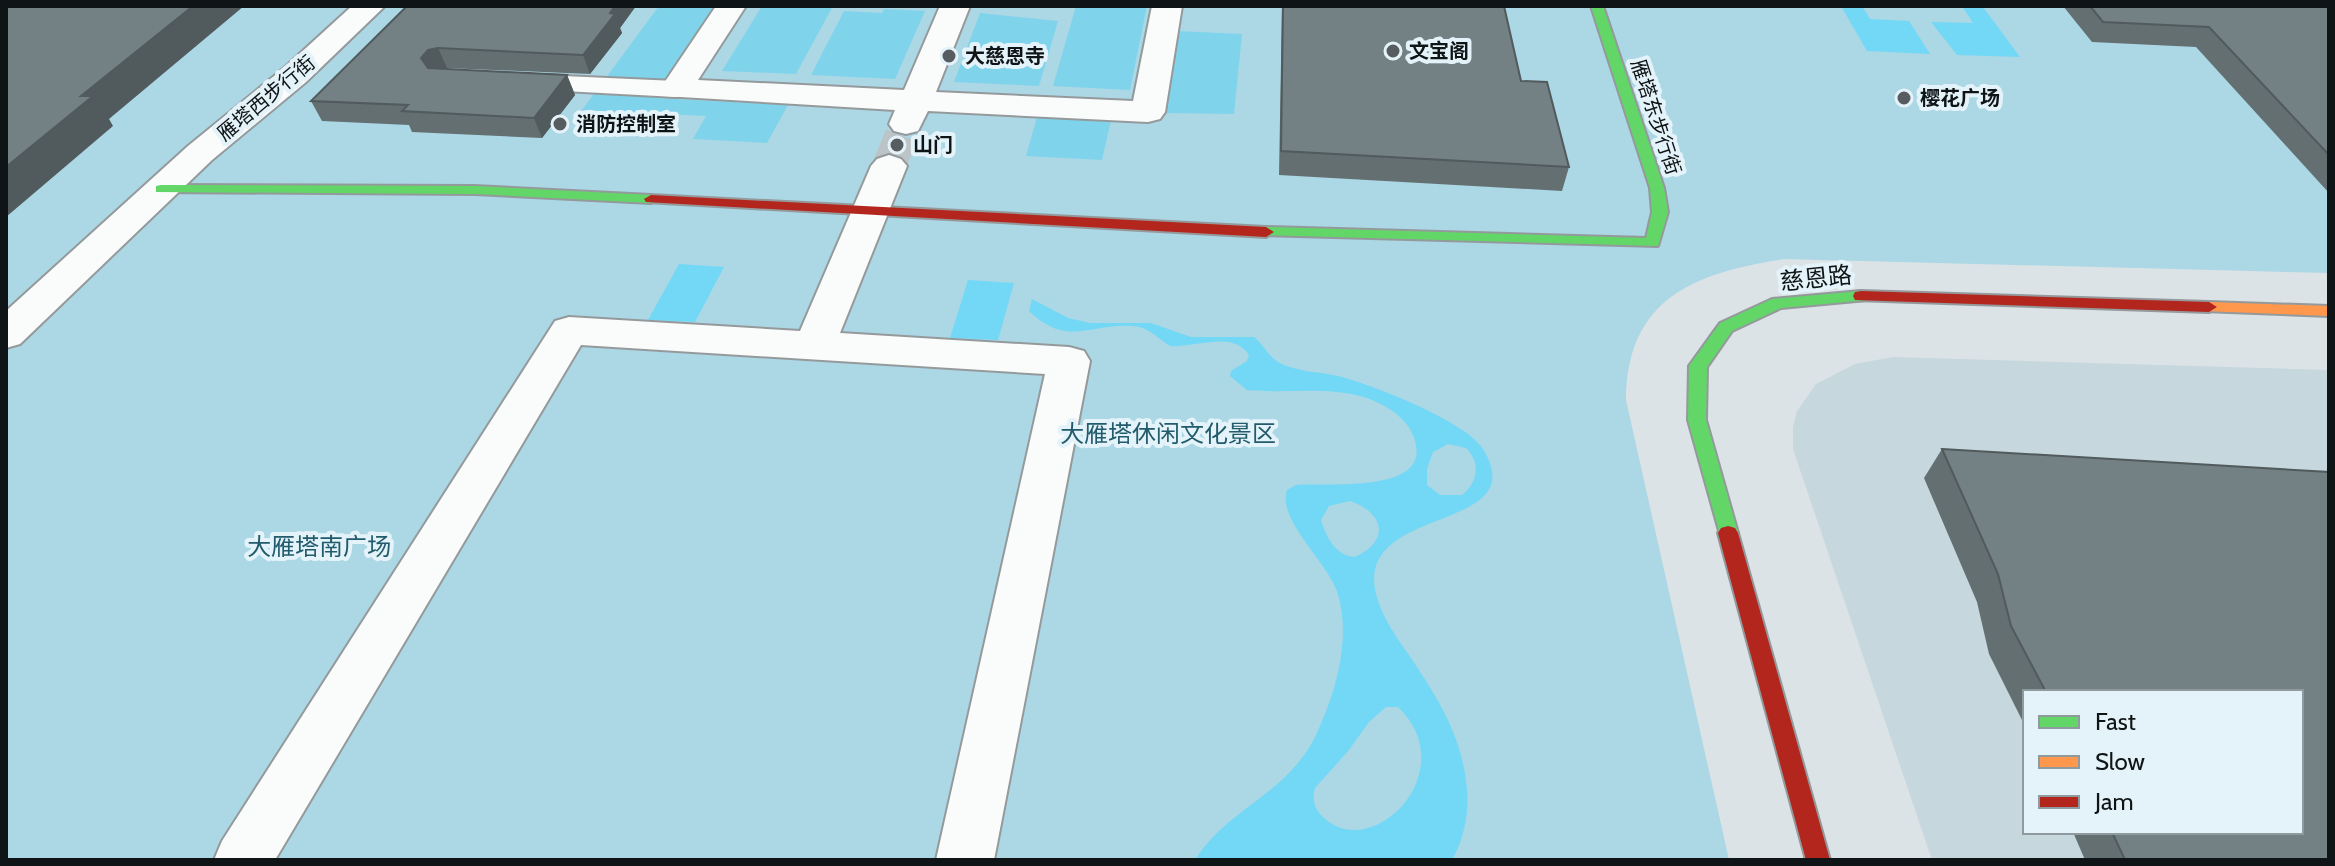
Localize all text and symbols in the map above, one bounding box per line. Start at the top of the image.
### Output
place label: 文宝阁 [1409,39,1469,63]
marker: 文宝阁 [1384,42,1402,60]
place label: 大慈恩寺 [965,44,1045,68]
marker: 大慈恩寺 [940,47,958,65]
street label: 雁塔西步行街 [212,50,320,146]
street label: 雁塔东步行街 [1626,56,1686,178]
place label: 樱花广场 [1920,86,2000,110]
marker: 樱花广场 [1895,89,1913,107]
place label: 消防控制室 [576,112,676,136]
marker: 消防控制室 [551,115,569,133]
place label: 山门 [913,133,953,157]
marker: 山门 [888,136,906,154]
street label: 慈恩路 [1779,260,1853,296]
park label: 大雁塔休闲文化景区 [1060,419,1276,448]
park label: 大雁塔南广场 [247,532,391,561]
legend [2023,690,2303,834]
text: Fast [2095,707,2136,736]
text: Slow [2095,747,2145,776]
text: Jam [2094,787,2133,816]

